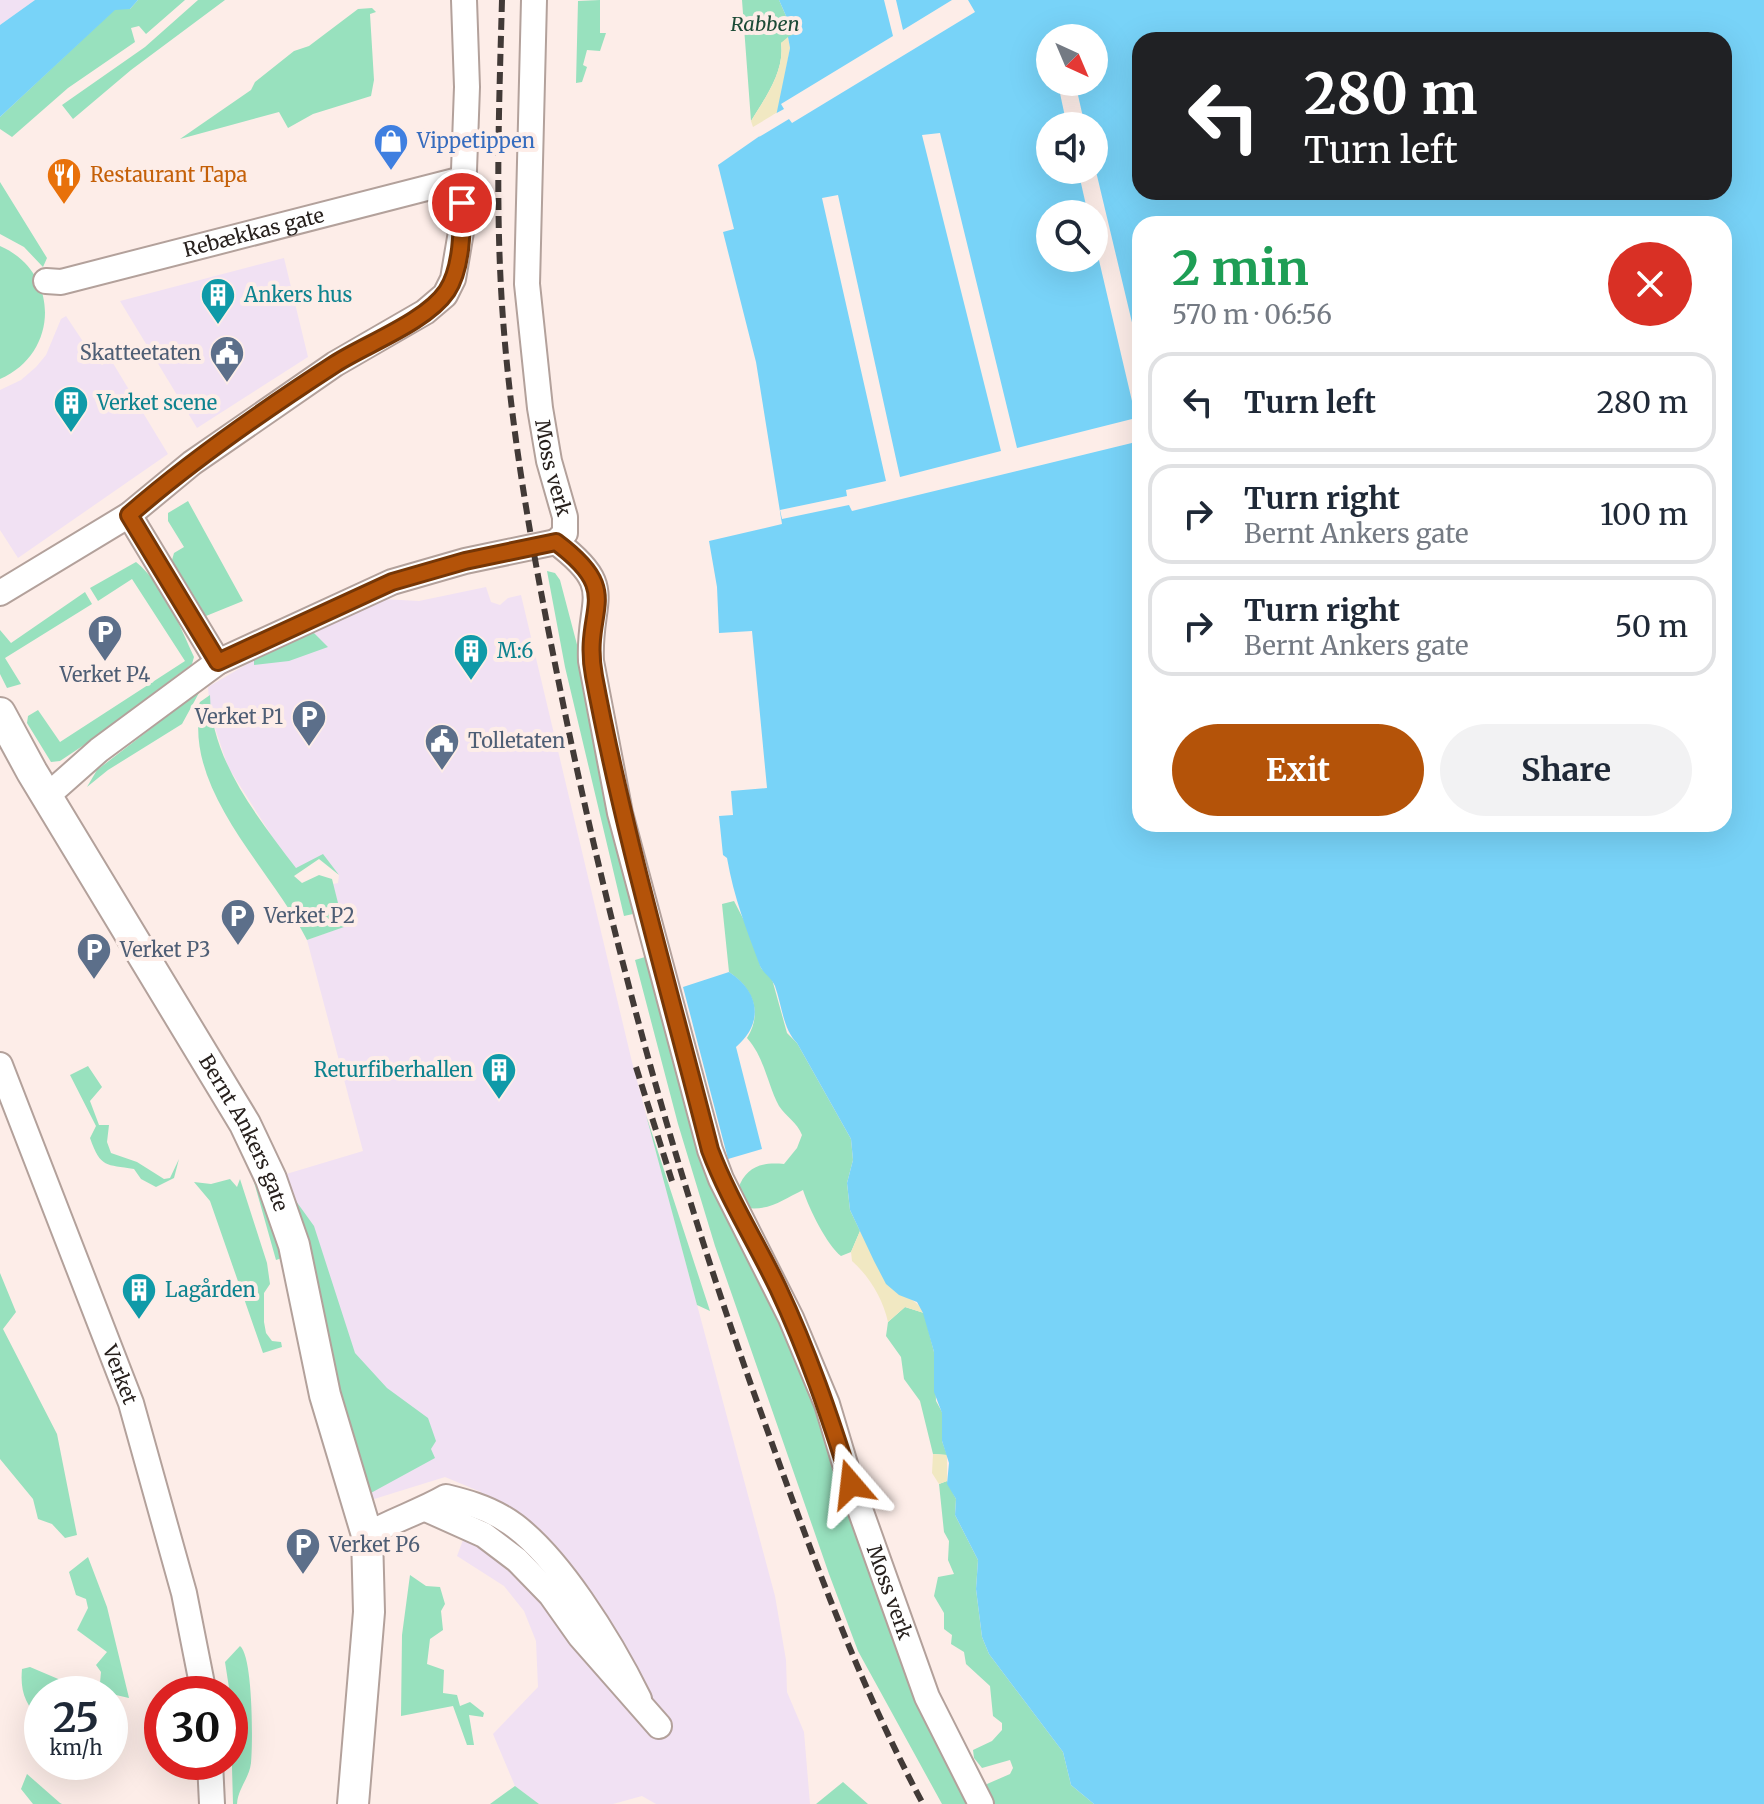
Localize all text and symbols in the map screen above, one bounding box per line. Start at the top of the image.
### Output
park label: Rabben [730,11,800,36]
north arrow [1036,24,1108,96]
map controls [1036,24,1108,272]
text: 280 m [1304,59,1478,129]
icon: left [1172,64,1276,168]
button: sound [1036,112,1108,184]
shop icon: Vippetippen [372,122,410,172]
place label: Vippetippen [416,128,535,153]
text: Turn left [1304,128,1458,173]
restaurant icon: Restaurant Tapa [45,156,83,206]
place label: Restaurant Tapa [90,162,248,187]
pin [428,169,496,237]
icon: arrive [440,181,484,225]
button: search [1036,200,1108,272]
street label: Rebækkas gate [181,202,327,262]
text: 2 min [1172,238,1309,298]
button: close [1608,242,1692,326]
building icon: Ankers hus [199,276,237,326]
place label: Ankers hus [243,282,352,307]
text: 570 m · 06:56 [1172,298,1332,331]
public building icon: Skatteetaten [208,334,246,384]
place label: Skatteetaten [80,340,201,365]
icon: left [1176,380,1220,424]
text: Turn left [1244,383,1376,421]
text: 280 m [1597,383,1688,421]
building icon: Verket scene [52,384,90,434]
place label: Verket scene [96,390,217,415]
street label: Moss verk [530,418,577,519]
text: Turn right [1244,479,1400,517]
icon: right [1176,492,1220,536]
text: 100 m [1600,495,1688,533]
text: Bernt Ankers gate [1244,517,1469,550]
text: Turn right [1244,591,1400,629]
icon: right [1176,604,1220,648]
text: 50 m [1615,607,1688,645]
parking icon: Verket P4 [86,613,124,663]
text: Bernt Ankers gate [1244,629,1469,662]
building icon: M:6 [452,632,490,682]
place label: M:6 [497,638,533,663]
place label: Verket P4 [59,662,150,687]
parking icon: Verket P1 [290,698,328,748]
place label: Verket P1 [194,704,283,729]
public building icon: Tolletaten [423,722,461,772]
button: Exit [1172,724,1424,816]
button: Share [1440,724,1692,816]
place label: Tolletaten [468,728,565,753]
parking icon: Verket P2 [219,897,257,947]
place label: Verket P2 [263,903,355,928]
parking icon: Verket P3 [75,931,113,981]
place label: Verket P3 [119,937,210,962]
street label: Bernt Ankers gate [194,1050,294,1214]
building icon: Returfiberhallen [480,1051,518,1101]
place label: Returfiberhallen [314,1057,473,1082]
building icon: Lagården [120,1271,158,1321]
place label: Lagården [165,1277,256,1302]
street label: Verket [97,1340,143,1408]
position arrow [809,1442,893,1526]
parking icon: Verket P6 [284,1526,322,1576]
place label: Verket P6 [328,1532,420,1557]
street label: Moss verk [862,1541,919,1643]
speed limit sign: 30 [144,1676,248,1780]
text: 25 [53,1693,99,1743]
text: km/h [50,1735,102,1760]

